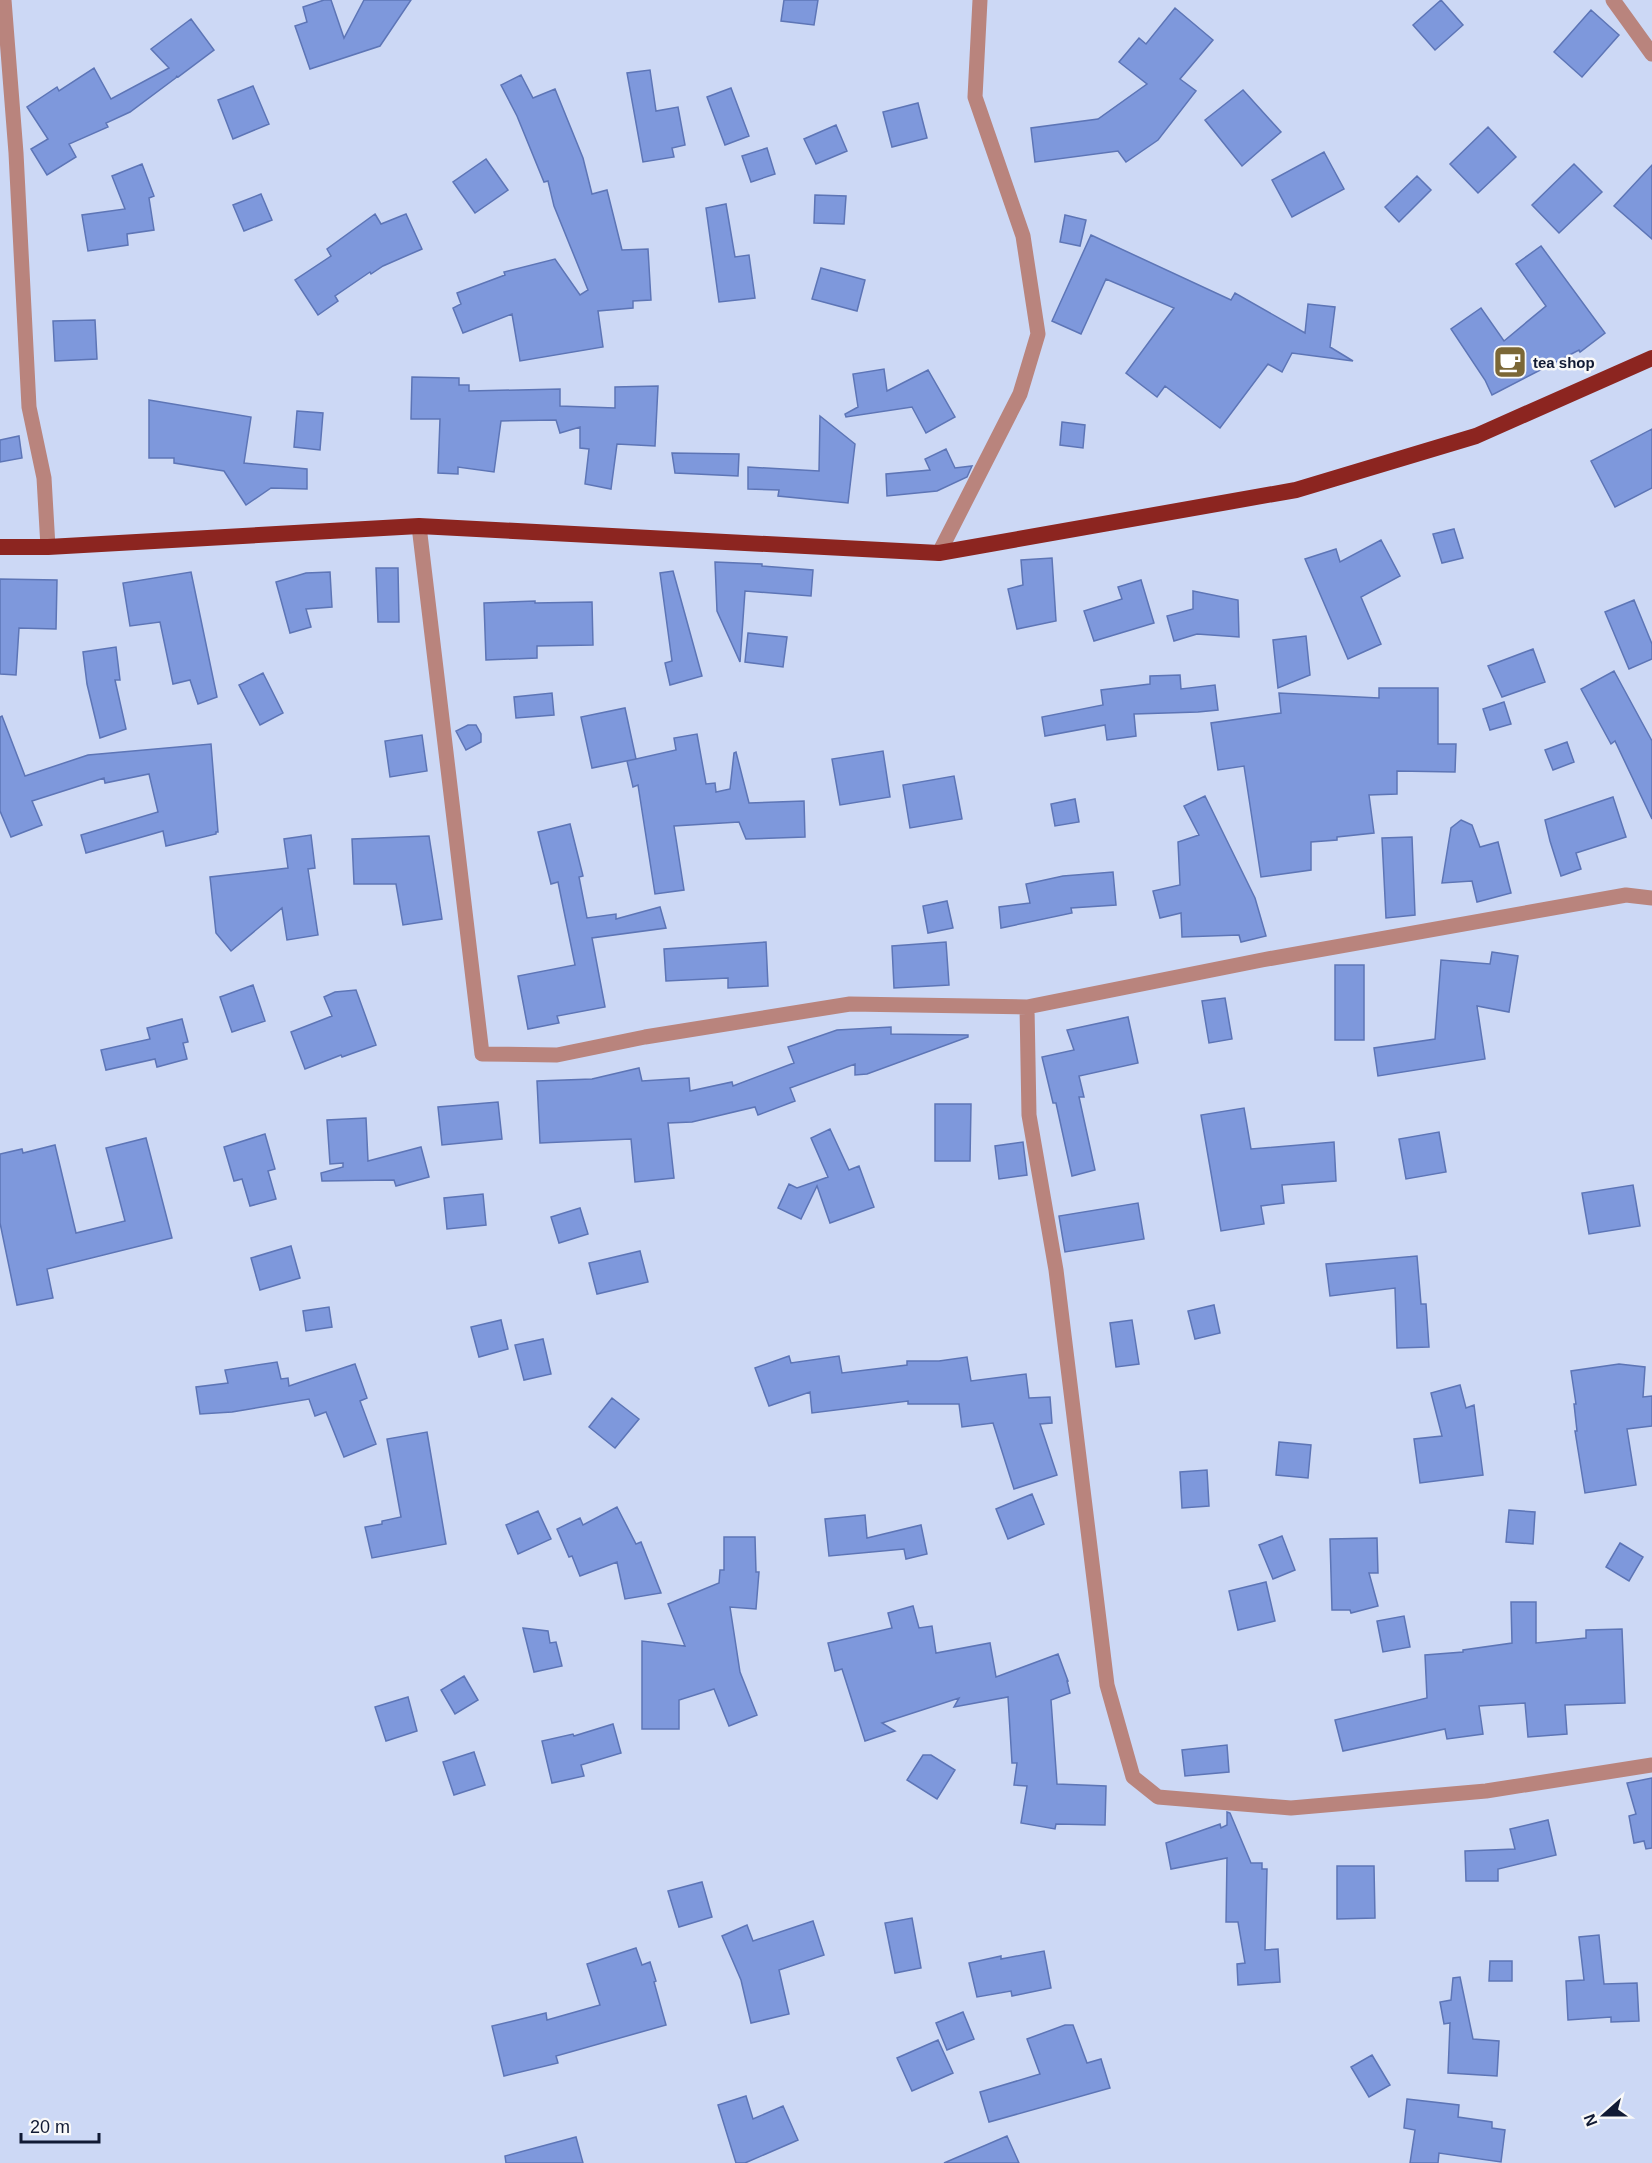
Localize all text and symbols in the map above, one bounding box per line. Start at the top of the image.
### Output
cafe icon: tea shop [1492,344,1528,380]
place label: tea shop [1533,354,1595,371]
north arrow [1574,2085,1634,2145]
scale bar [21,2106,99,2144]
text: N [1580,2112,1600,2129]
text: 20 m [30,2117,70,2137]

